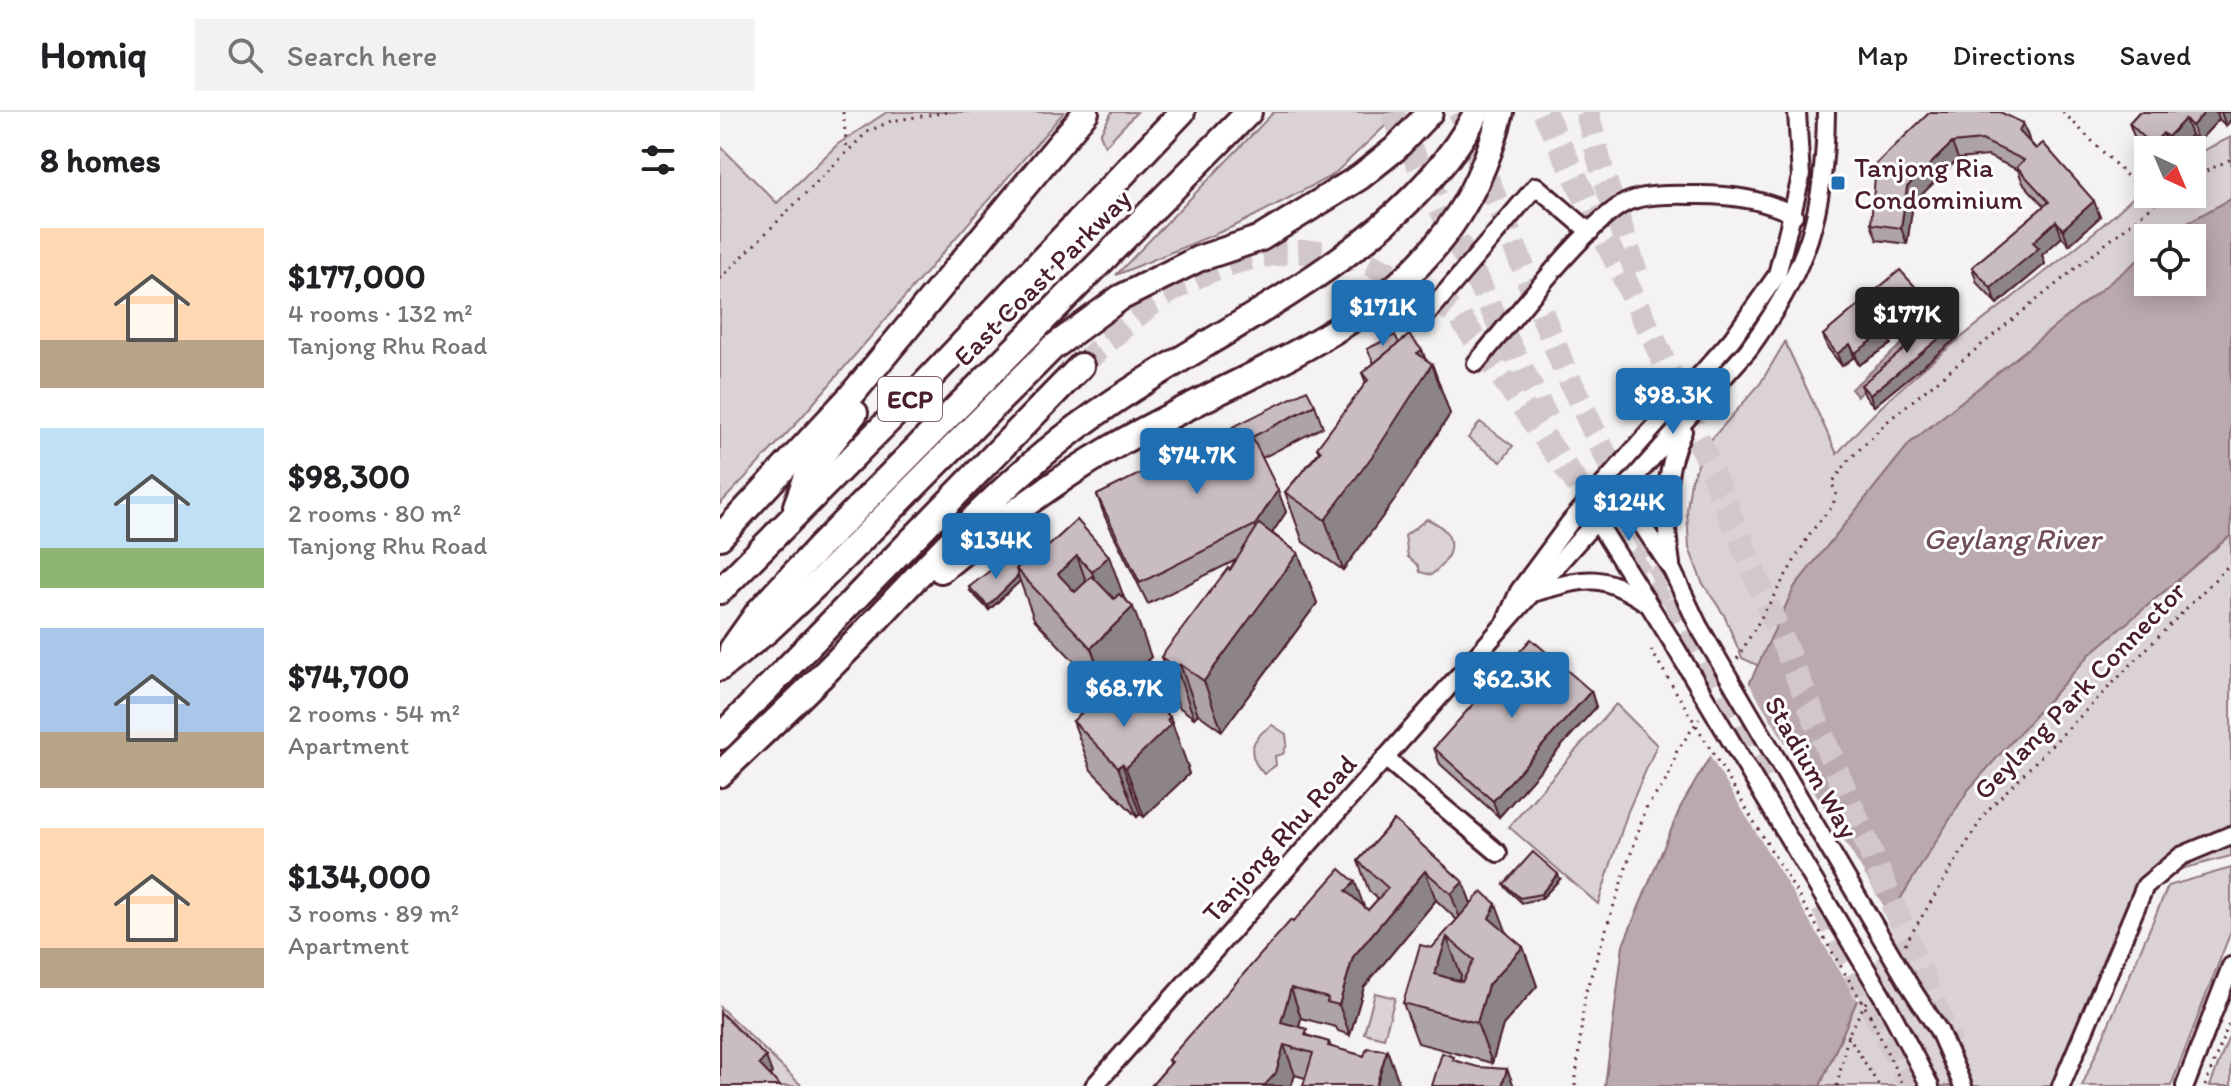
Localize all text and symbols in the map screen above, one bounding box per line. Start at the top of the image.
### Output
search box [195,19,755,91]
text: Homiq [40,32,147,78]
icon: search [223,33,267,77]
text: Search here [287,37,437,74]
text: Map [1857,38,1908,72]
text: Directions [1952,38,2076,72]
text: Saved [2120,38,2191,72]
north arrow [2134,136,2206,208]
map controls [2134,136,2206,296]
icon: filters [636,138,680,182]
text: 8 homes [40,140,161,181]
place label: Tanjong Ria Condominium [1854,150,2023,216]
marker: Tanjong Ria Condominium [1829,174,1847,192]
street label: East Coast Parkway [946,181,1138,373]
button: locate [2134,224,2206,296]
text: $177,000 [288,256,426,297]
icon: home [104,260,200,356]
pin: $171K [1327,280,1439,348]
pin: $177K [1851,287,1963,355]
text: $171K [1350,290,1416,322]
text: 4 rooms · 132 m² [288,297,473,329]
text: $177K [1873,297,1941,329]
text: Tanjong Rhu Road [288,329,487,361]
pin: $98.3K [1608,368,1738,436]
road number: ECP [878,377,942,421]
text: $98.3K [1634,378,1712,410]
pin: $74.7K [1132,428,1262,496]
text: $74.7K [1158,438,1236,470]
text: $98,300 [288,456,410,497]
icon: home [104,460,200,556]
pin: $124K [1573,475,1685,543]
text: $124K [1593,485,1665,517]
text: 2 rooms · 80 m² [288,497,461,529]
pin: $134K [940,513,1052,581]
water label: Geylang River [1923,520,2104,557]
text: $134K [960,523,1032,555]
text: Tanjong Rhu Road [288,529,487,561]
street label: Geylang Park Connector [1966,573,2193,806]
pin: $62.3K [1447,652,1577,720]
text: $74,700 [288,656,409,697]
icon: home [104,660,200,756]
pin: $68.7K [1059,661,1189,729]
text: $62.3K [1473,662,1551,694]
text: $68.7K [1085,671,1163,703]
street label: Stadium Way [1758,690,1866,844]
text: 2 rooms · 54 m² [288,697,460,729]
text: Apartment [288,729,409,761]
street label: Tanjong Rhu Road [1194,747,1364,929]
text: $134,000 [288,856,431,897]
icon: home [104,860,200,956]
text: 3 rooms · 89 m² [288,897,459,929]
text: Apartment [288,929,409,961]

